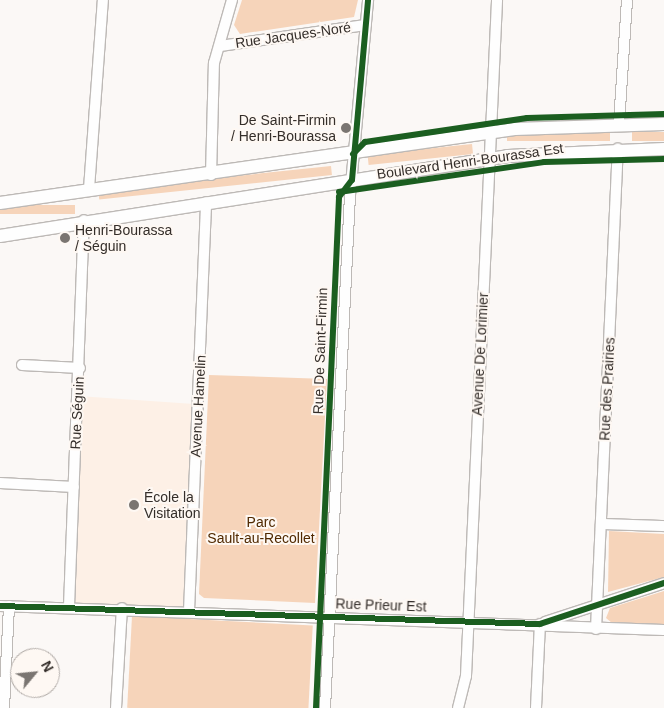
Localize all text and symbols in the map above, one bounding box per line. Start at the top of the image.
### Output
street label: Rue Jacques-Noré [234,19,352,51]
place label: De Saint-Firmin / Henri-Bourassa [231,112,336,144]
marker: De Saint-Firmin / Henri-Bourassa [340,122,352,134]
street label: Boulevard Henri-Bourassa Est [376,140,564,182]
place label: Henri-Bourassa / Séguin [75,222,172,254]
marker: Henri-Bourassa / Séguin [59,232,71,244]
street label: Rue De Saint-Firmin [309,287,331,415]
street label: Avenue De Lorimier [468,292,492,416]
street label: Rue des Prairies [596,337,618,441]
street label: Avenue Hamelin [187,354,209,458]
street label: Rue Séguin [67,376,87,450]
place label: École la Visitation [144,489,201,522]
marker: École la Visitation [128,499,140,511]
park label: Parc Sault-au-Recollet [207,514,315,546]
street label: Rue Prieur Est [335,595,427,615]
north arrow [10,648,60,698]
text: N [38,658,57,675]

